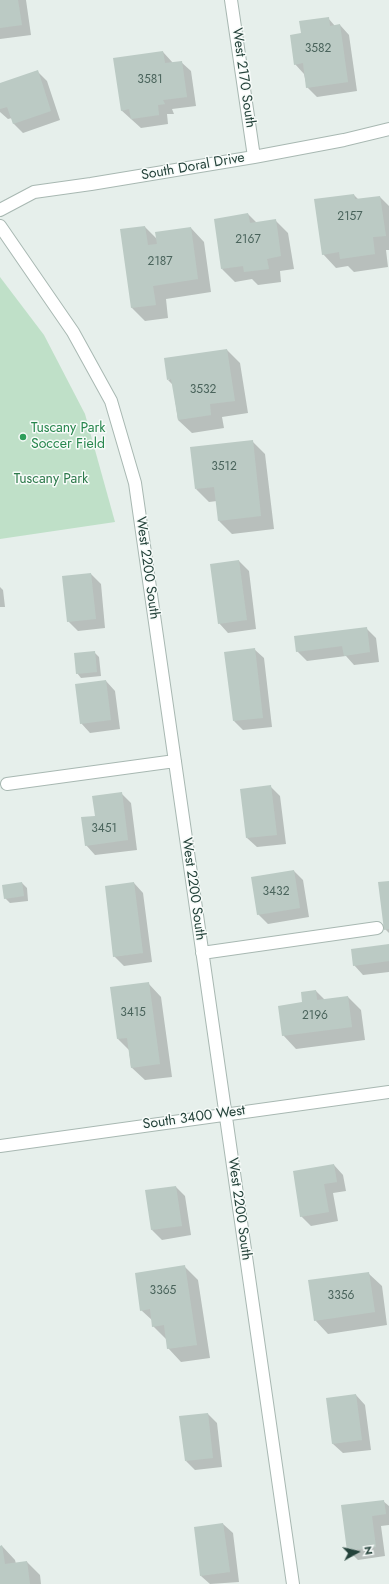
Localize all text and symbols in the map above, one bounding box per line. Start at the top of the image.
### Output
street label: West 2170 South [228,27,258,129]
house number: 3582 [305,42,331,56]
house number: 3581 [137,73,163,87]
street label: South Doral Drive [140,150,246,184]
house number: 2157 [337,210,363,224]
house number: 2167 [235,233,261,247]
house number: 2187 [148,255,172,269]
house number: 3532 [190,383,216,397]
place label: Tuscany Park Soccer Field [31,421,105,454]
marker: Tuscany Park Soccer Field [18,432,28,442]
house number: 3512 [211,460,237,474]
park label: Tuscany Park [14,472,88,488]
street label: West 2200 South [131,516,163,620]
house number: 3451 [91,822,117,836]
street label: West 2200 South [177,837,209,941]
house number: 3432 [263,885,289,899]
house number: 3415 [120,1006,146,1020]
house number: 2196 [302,1009,328,1023]
street label: South 3400 West [142,1102,246,1134]
street label: West 2200 South [223,1157,255,1261]
house number: 3365 [150,1284,176,1298]
house number: 3356 [328,1289,354,1303]
north arrow [337,1532,377,1572]
text: N [360,1545,377,1556]

